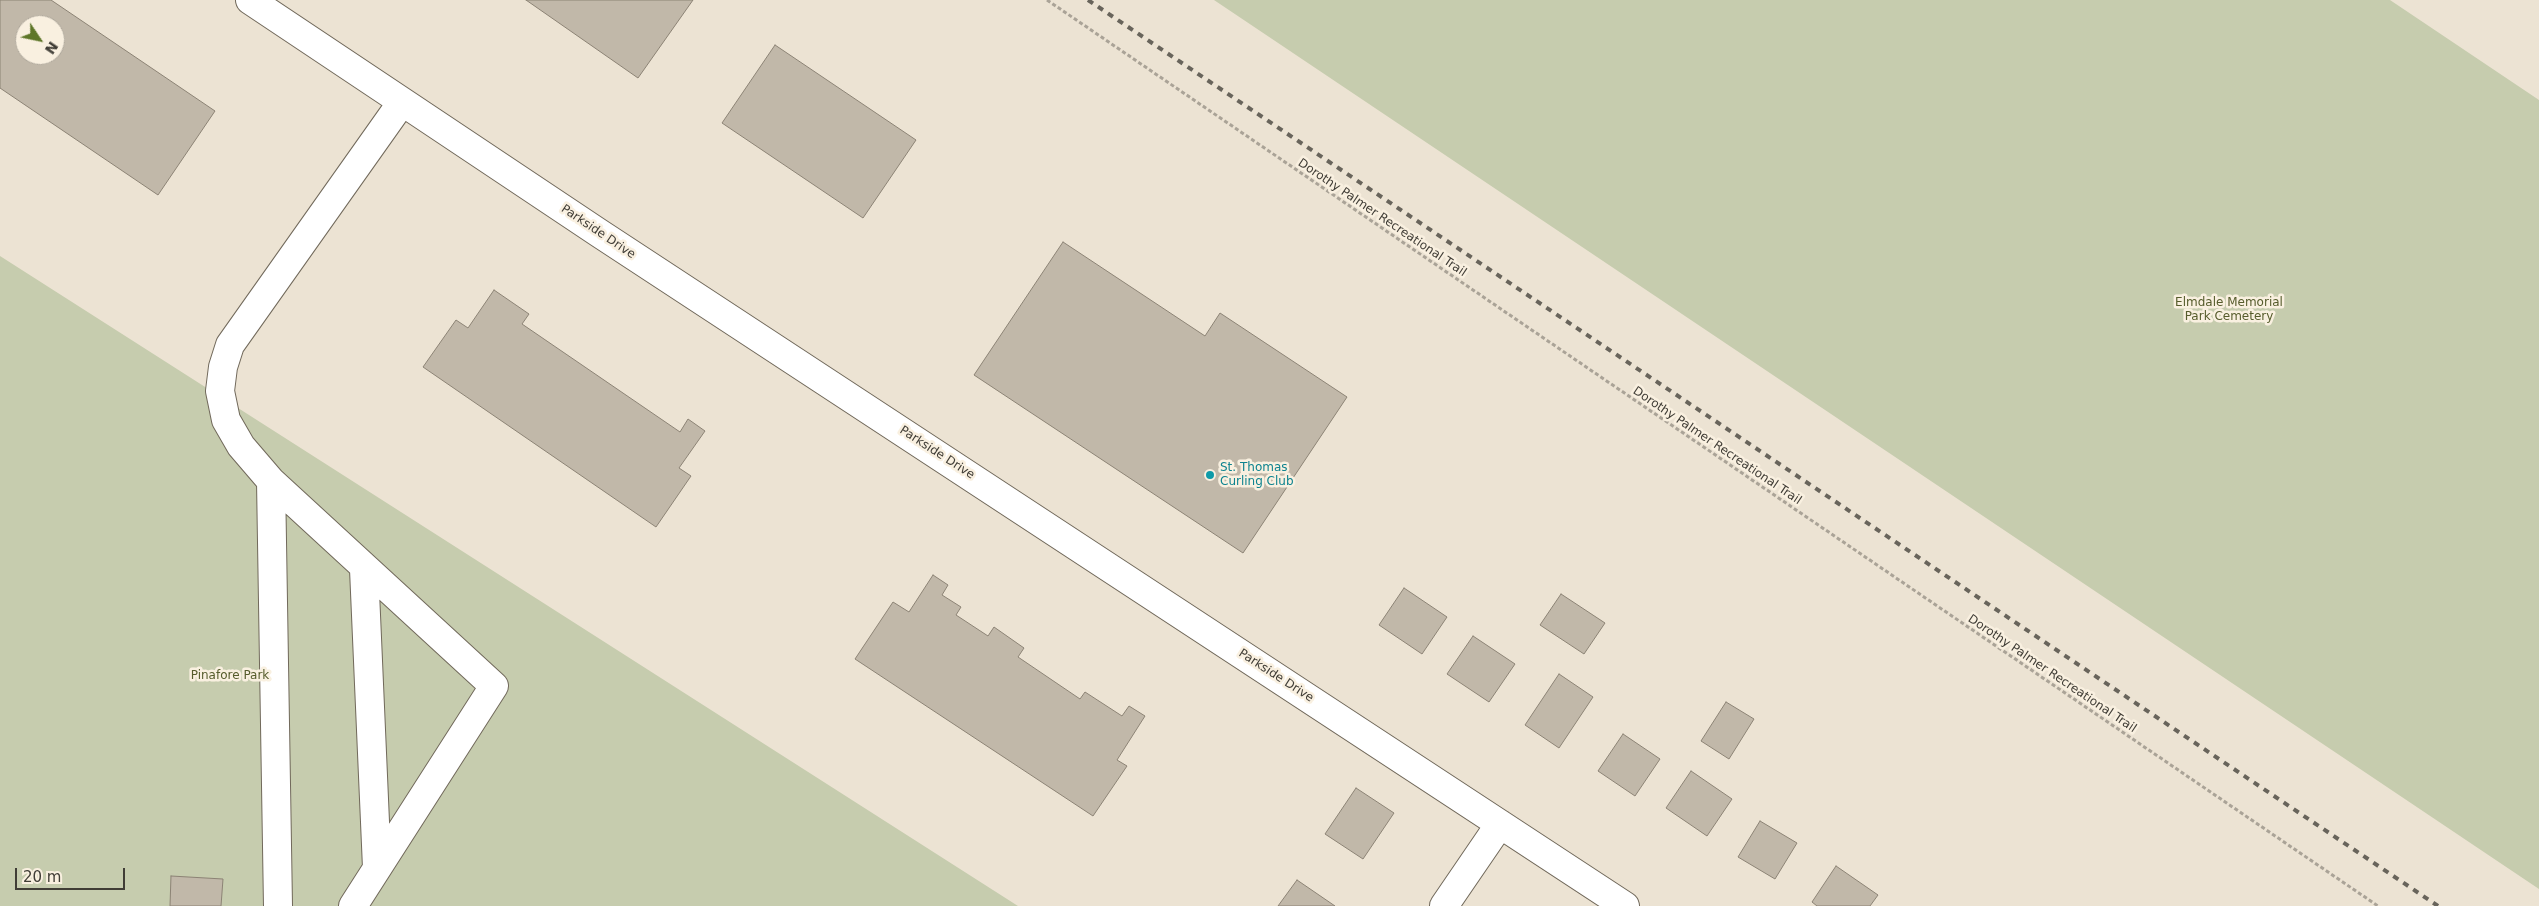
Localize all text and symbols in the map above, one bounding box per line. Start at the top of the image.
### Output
north arrow [15,15,65,65]
text: N [42,38,62,57]
street label: Dorothy Palmer Recreational Trail [1295,156,1469,280]
street label: Parkside Drive [558,202,638,262]
park label: Elmdale Memorial Park Cemetery [2175,296,2283,324]
street label: Dorothy Palmer Recreational Trail [1630,384,1804,508]
street label: Parkside Drive [897,423,977,483]
place label: St. Thomas Curling Club [1220,461,1294,489]
marker: St. Thomas Curling Club [1204,469,1216,481]
street label: Dorothy Palmer Recreational Trail [1965,612,2139,736]
street label: Parkside Drive [1236,646,1316,706]
park label: Pinafore Park [191,669,269,683]
scale bar [18,858,128,890]
text: 20 m [23,868,61,886]

